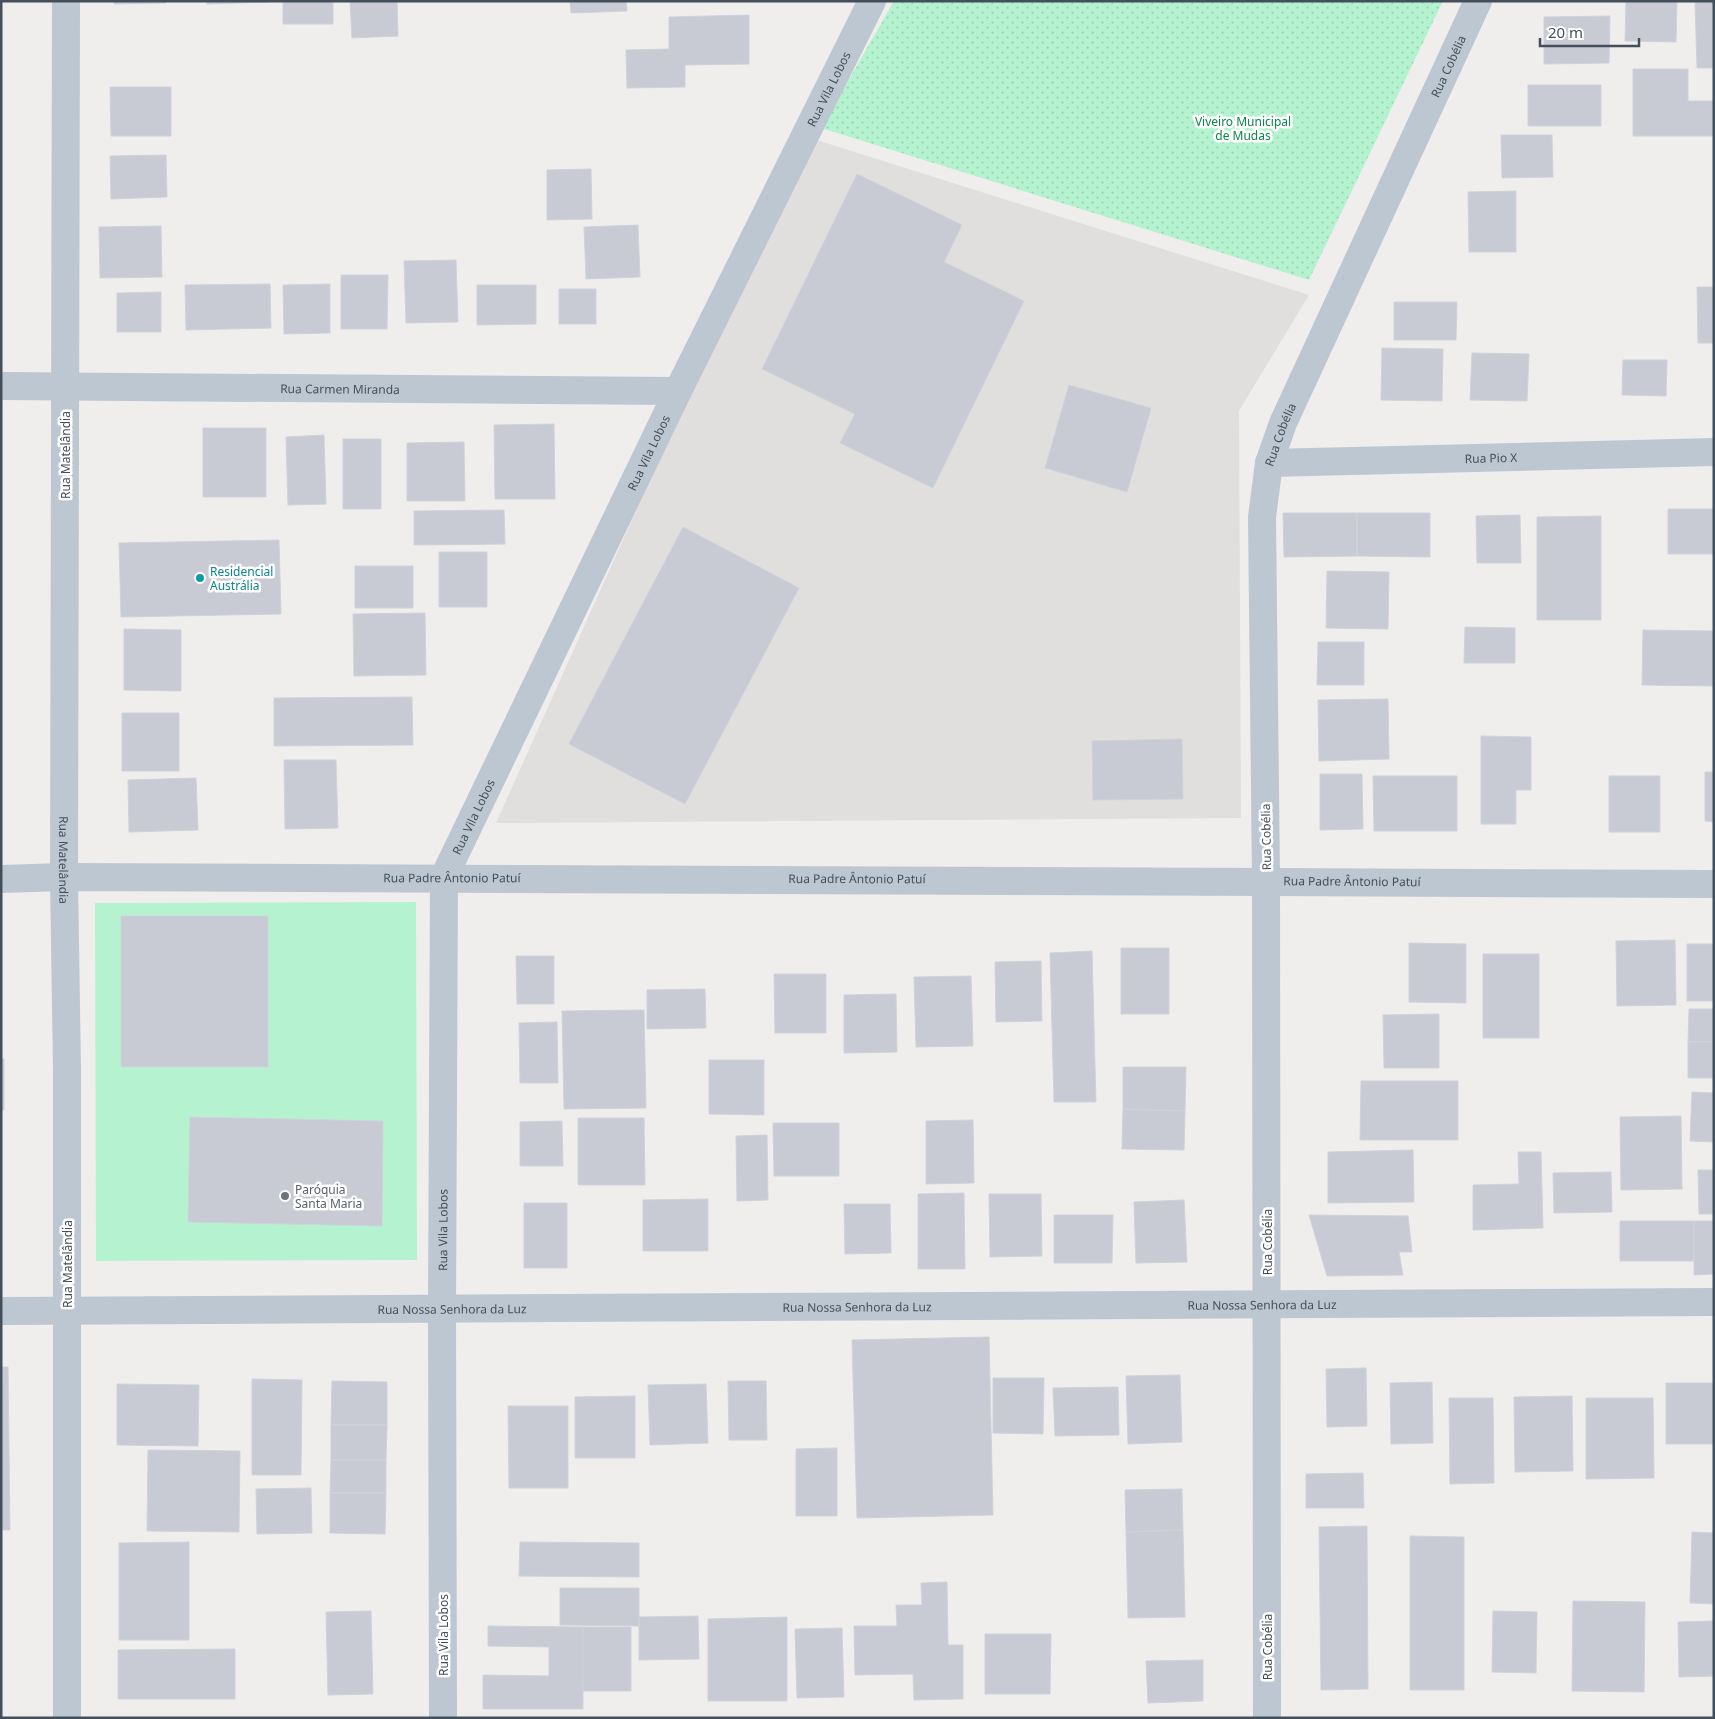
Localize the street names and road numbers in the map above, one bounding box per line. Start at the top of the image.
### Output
street label: Rua Cobélia [1426,32,1470,100]
street label: Rua Vila Lobos [802,48,854,129]
street label: Rua Carmen Miranda [280,380,400,397]
street label: Rua Cobélia [1260,400,1300,468]
street label: Rua Matelândia [57,411,74,499]
street label: Rua Vila Lobos [623,412,674,493]
street label: Rua Pio X [1464,448,1517,467]
street label: Rua Vila Lobos [448,776,499,857]
street label: Rua Cobélia [1257,804,1275,870]
street label: Rua Matelândia [55,816,73,904]
street label: Rua Padre Ântonio Patuí [383,869,522,886]
street label: Rua Padre Ântonio Patuí [788,869,927,887]
street label: Rua Padre Ântonio Patuí [1283,872,1422,890]
street label: Rua Vila Lobos [434,1189,451,1271]
street label: Rua Cobélia [1259,1209,1276,1275]
street label: Rua Matelândia [59,1220,76,1308]
street label: Rua Nossa Senhora da Luz [1187,1295,1337,1313]
street label: Rua Nossa Senhora da Luz [782,1298,932,1315]
street label: Rua Nossa Senhora da Luz [377,1300,527,1318]
street label: Rua Vila Lobos [435,1594,452,1676]
street label: Rua Cobélia [1259,1614,1276,1680]

